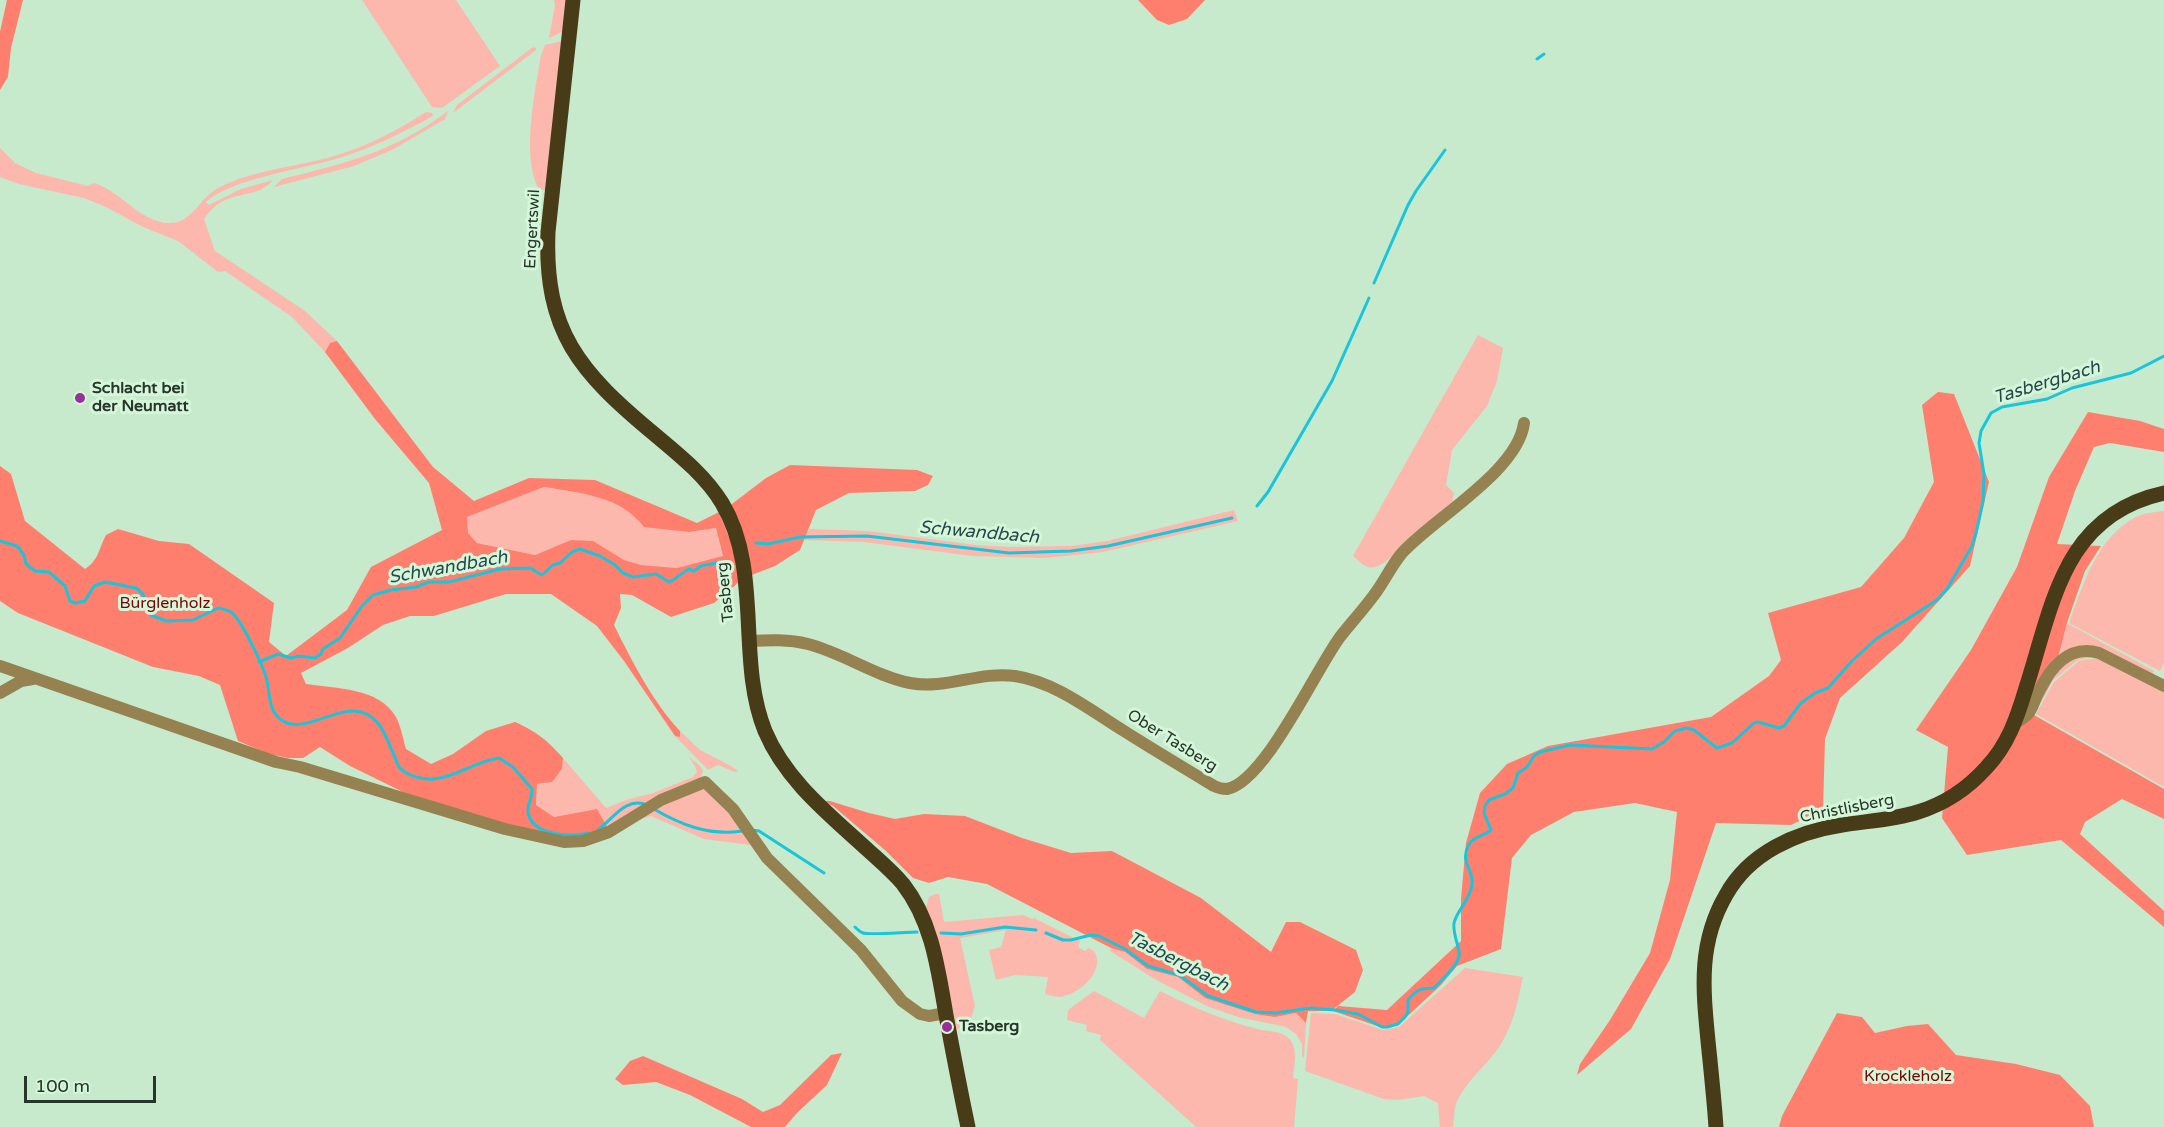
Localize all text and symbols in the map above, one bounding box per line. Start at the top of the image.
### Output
street label: Engertswil [521,189,545,269]
water label: Tasbergbach [1991,357,2103,409]
place label: Schlacht bei der Neumatt [92,379,189,417]
marker: Schlacht bei der Neumatt [73,391,87,405]
water label: Schwandbach [918,517,1040,549]
water label: Schwandbach [387,547,509,589]
street label: Tasberg [713,561,739,623]
park label: Bürglenholz [120,594,210,614]
street label: Ober Tasberg [1123,706,1221,776]
street label: Christlisberg [1798,790,1896,828]
water label: Tasbergbach [1124,927,1232,997]
place label: Tasberg [959,1017,1019,1037]
marker: Tasberg [940,1020,954,1034]
scale bar [27,1064,159,1102]
park label: Krockleholz [1864,1067,1952,1087]
text: 100 m [35,1075,90,1097]

